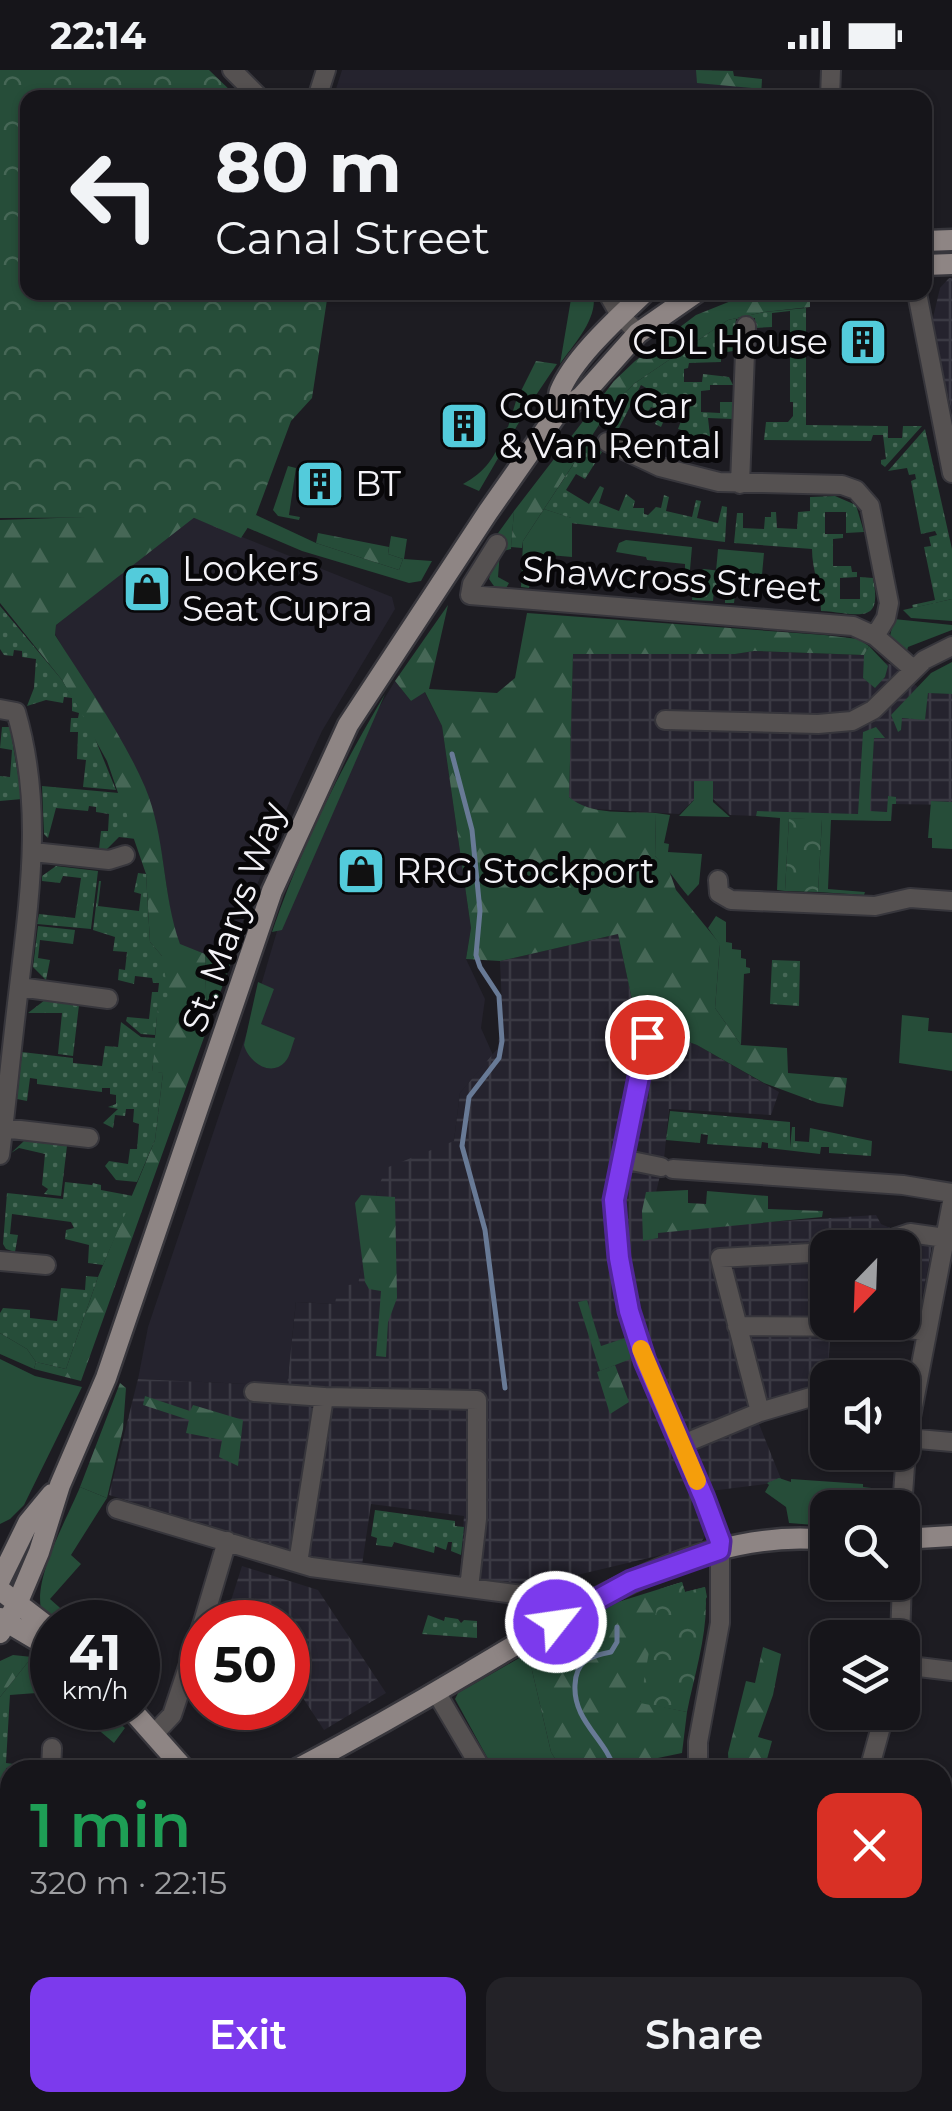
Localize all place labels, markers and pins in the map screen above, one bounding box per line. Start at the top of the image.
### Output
building icon: CDL House [837,316,889,368]
place label: CDL House [632,320,828,363]
place label: County Car & Van Rental [499,384,721,467]
building icon: County Car & Van Rental [438,400,490,452]
building icon: BT [294,458,346,510]
place label: BT [355,462,401,505]
place label: Lookers Seat Cupra [182,547,373,630]
shop icon: Lookers Seat Cupra [121,563,173,615]
shop icon: RRG Stockport [335,845,387,897]
place label: RRG Stockport [396,849,654,892]
pin [605,995,690,1080]

